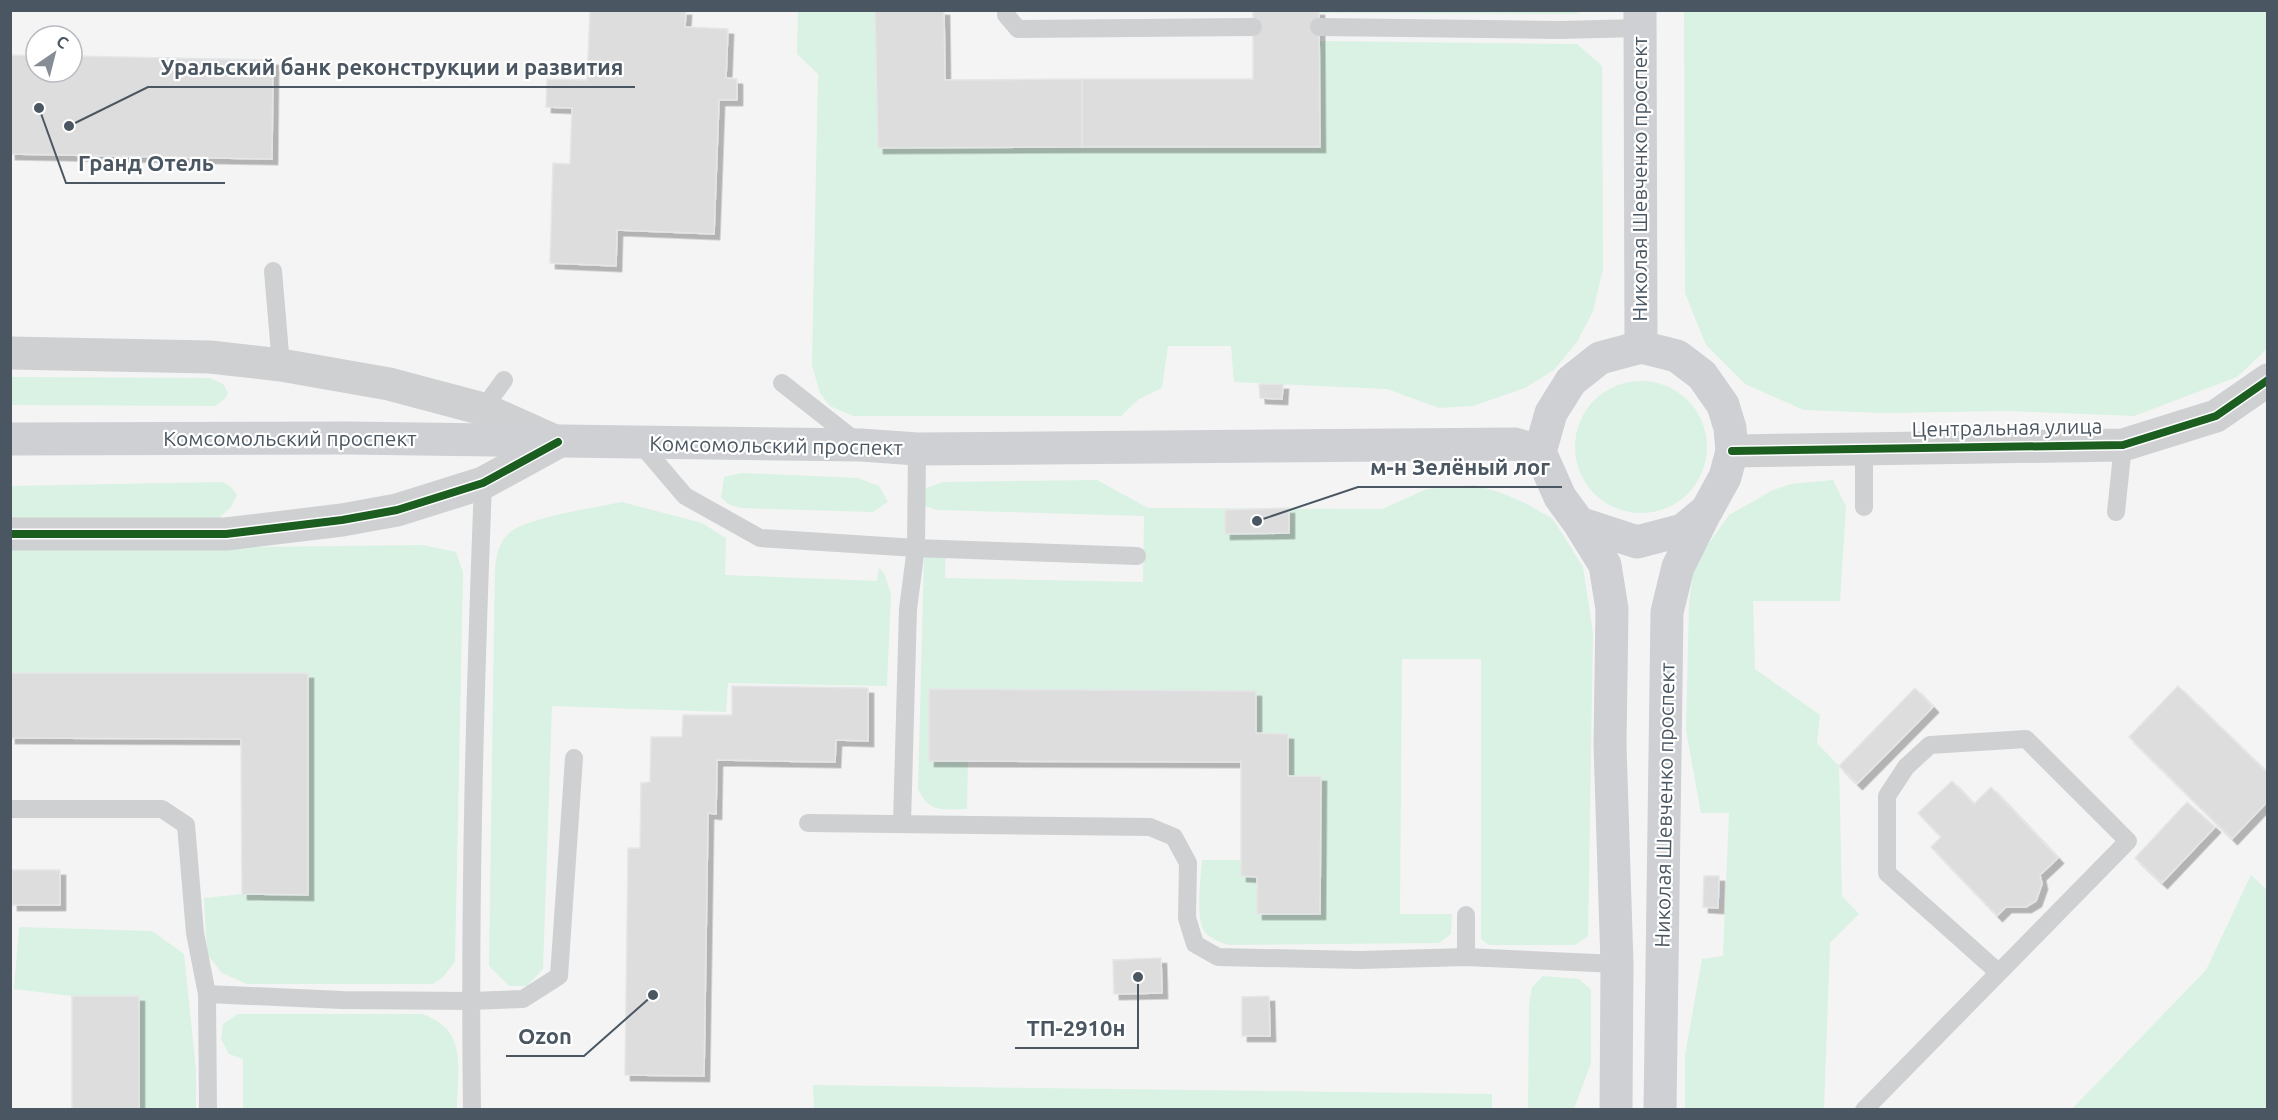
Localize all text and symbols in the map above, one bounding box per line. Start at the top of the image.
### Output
north arrow [24,24,84,84]
text: С [53,31,72,52]
street label: Николая Шевченко проспект [1627,36,1651,322]
callout: Уральский банк реконструкции и развития [148,47,635,87]
text: Уральский банк реконструкции и развития [161,54,623,79]
callout: Гранд Отель [66,143,225,183]
text: Гранд Отель [78,150,214,175]
street label: Центральная улица [1911,413,2103,441]
street label: Комсомольский проспект [163,426,417,450]
street label: Комсомольский проспект [649,431,904,459]
callout: м-н Зелёный лог [1358,447,1562,487]
text: м-н Зелёный лог [1370,454,1550,479]
street label: Николая Шевченко проспект [1650,662,1678,948]
callout: ТП-2910н [1015,1008,1138,1048]
text: ТП-2910н [1027,1015,1125,1040]
callout: Ozon [506,1016,584,1056]
text: Ozon [518,1023,572,1048]

